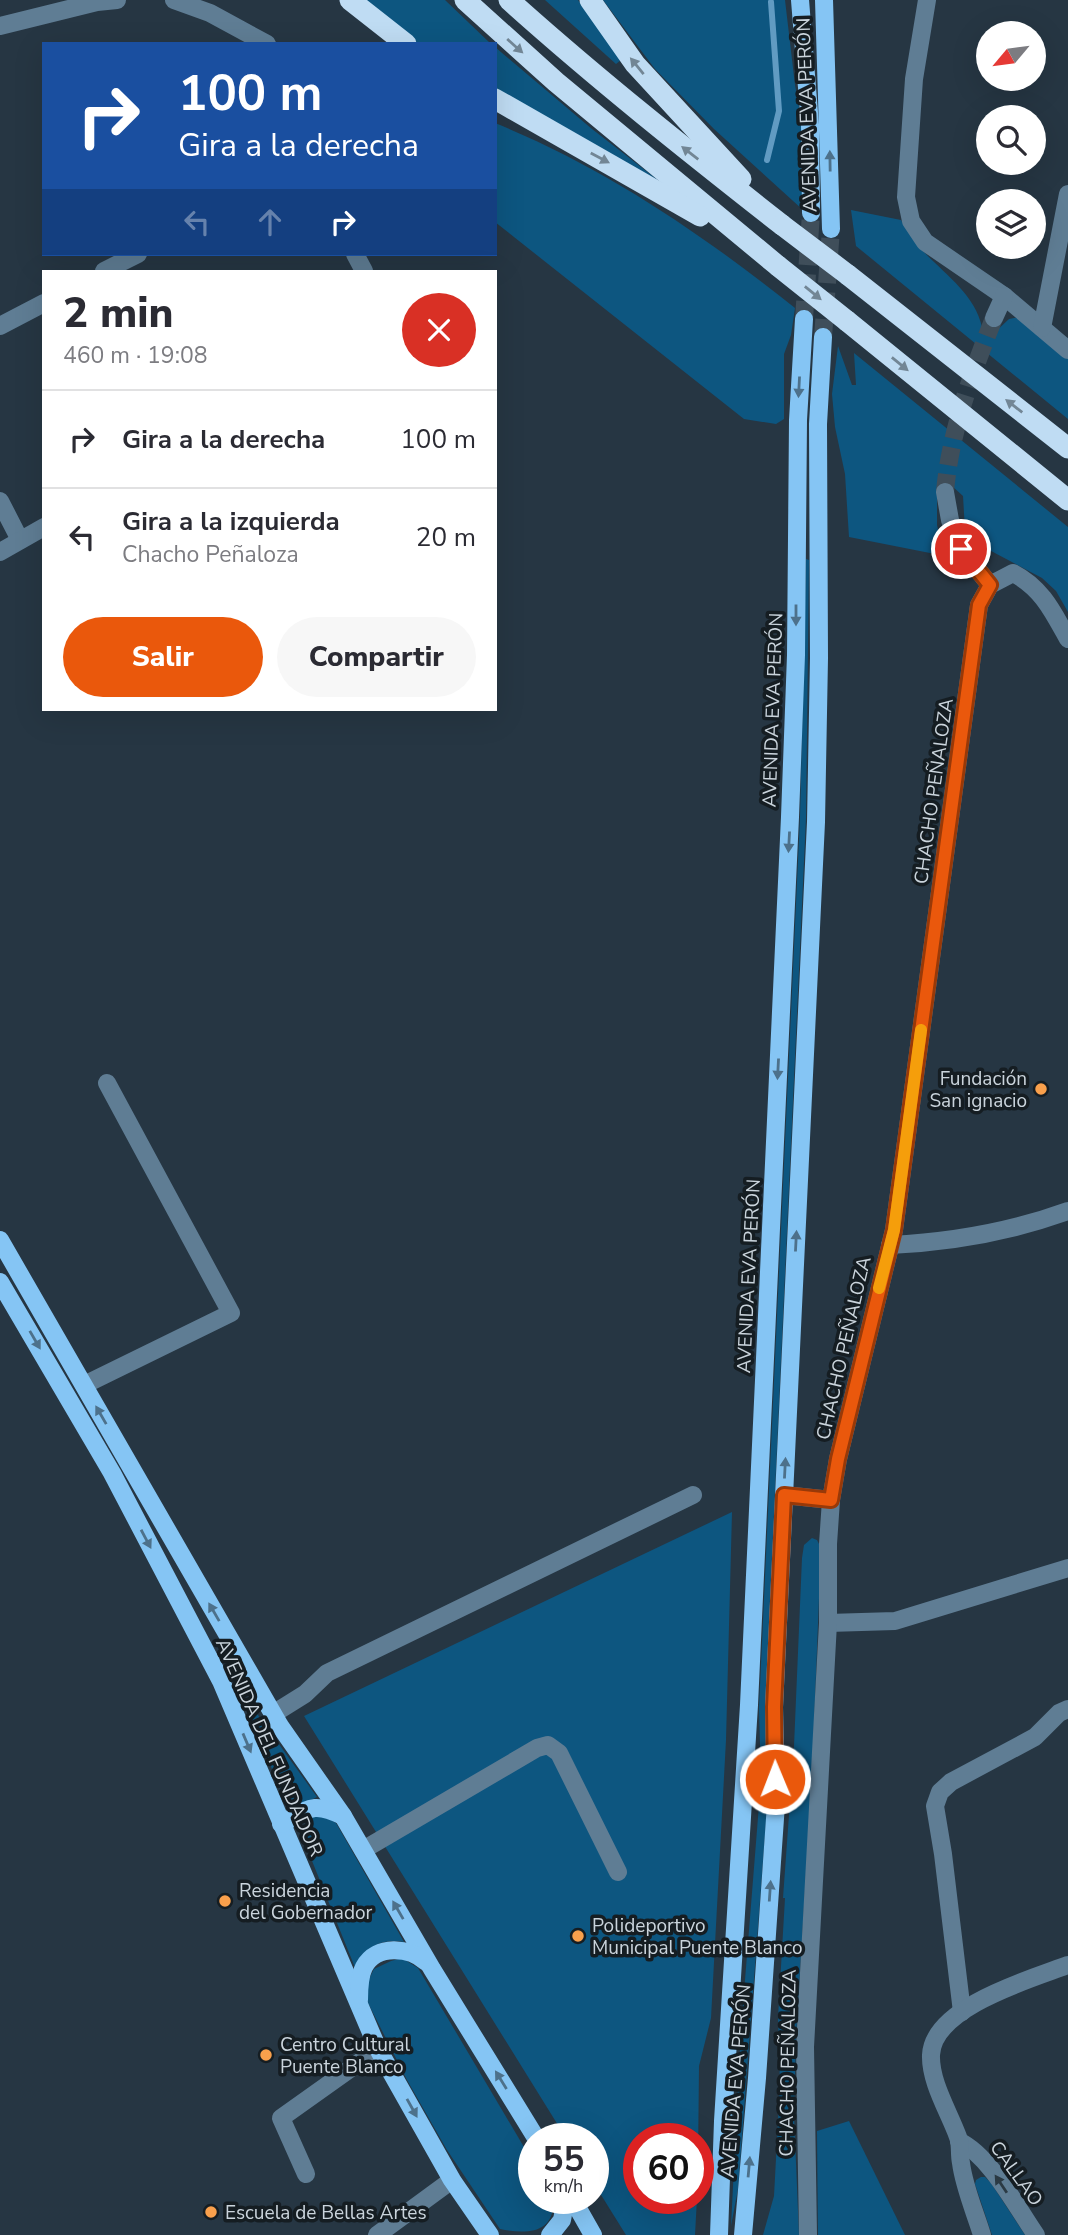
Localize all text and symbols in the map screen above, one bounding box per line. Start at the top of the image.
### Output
street label: AVENIDA EVA PERÓN [791,17,823,213]
north arrow [976,21,1046,91]
map controls [976,21,1046,259]
one-way arrow [506,38,524,54]
one-way arrow [630,57,645,75]
text: 100 m [178,60,322,127]
icon: right [63,70,154,161]
button: search [976,105,1046,175]
text: Gira a la derecha [178,124,419,167]
one-way arrow [680,146,699,160]
one-way arrow [824,150,835,172]
one-way arrow [590,152,610,164]
button: layers [976,189,1046,259]
icon: left [178,203,216,241]
icon: ahead [251,203,289,241]
icon: right [324,203,362,241]
text: 2 min [63,285,173,342]
one-way arrow [803,286,821,301]
button: close [402,293,476,367]
text: 460 m · 19:08 [63,340,208,371]
one-way arrow [891,356,908,371]
one-way arrow [793,377,804,399]
one-way arrow [1006,398,1024,413]
icon: right [63,420,101,458]
text: Gira a la derecha [122,422,325,457]
text: 100 m [400,422,476,457]
text: Gira a la izquierda [122,504,340,539]
icon: left [63,518,101,556]
pin [931,519,991,579]
text: 20 m [416,520,476,555]
icon: arrive [942,530,980,568]
text: Chacho Peñaloza [122,539,299,570]
one-way arrow [790,604,802,626]
street label: AVENIDA EVA PERÓN [757,612,789,808]
button: Salir [63,617,263,697]
button: Compartir [277,617,476,697]
street label: CHACHO PEÑALOZA [908,696,960,886]
one-way arrow [783,831,794,853]
one-way arrow [773,1059,784,1081]
place label: Fundación San ignacio [929,1066,1027,1114]
marker: Fundación San ignacio [1033,1081,1049,1097]
street label: AVENIDA EVA PERÓN [731,1178,767,1374]
one-way arrow [791,1230,802,1252]
street label: CHACHO PEÑALOZA [810,1254,878,1442]
one-way arrow [29,1331,41,1350]
one-way arrow [95,1405,107,1424]
one-way arrow [780,1457,791,1479]
one-way arrow [140,1529,152,1549]
one-way arrow [208,1602,220,1622]
street label: AVENIDA DEL FUNDADOR [209,1634,329,1861]
one-way arrow [241,1732,252,1753]
position arrow [738,1742,812,1816]
place label: Residencia del Gobernador [239,1878,373,1926]
one-way arrow [765,1880,776,1902]
marker: Residencia del Gobernador [217,1893,233,1909]
one-way arrow [391,1900,404,1919]
place label: Polideportivo Municipal Puente Blanco [592,1913,802,1961]
marker: Polideportivo Municipal Puente Blanco [570,1928,586,1944]
street label: CHACHO PEÑALOZA [773,1969,803,2157]
street label: AVENIDA EVA PERÓN [715,1983,757,2179]
place label: Centro Cultural Puente Blanco [280,2032,411,2080]
marker: Centro Cultural Puente Blanco [258,2047,274,2063]
one-way arrow [494,2071,507,2090]
one-way arrow [405,2098,418,2117]
speed limit sign: 60 [623,2123,714,2214]
text: 55 [542,2136,585,2183]
street label: CALLAO [984,2136,1049,2211]
one-way arrow [744,2156,755,2178]
text: km/h [544,2174,583,2198]
one-way arrow [994,2175,1008,2193]
place label: Escuela de Bellas Artes [225,2200,427,2226]
marker: Escuela de Bellas Artes [203,2204,219,2220]

